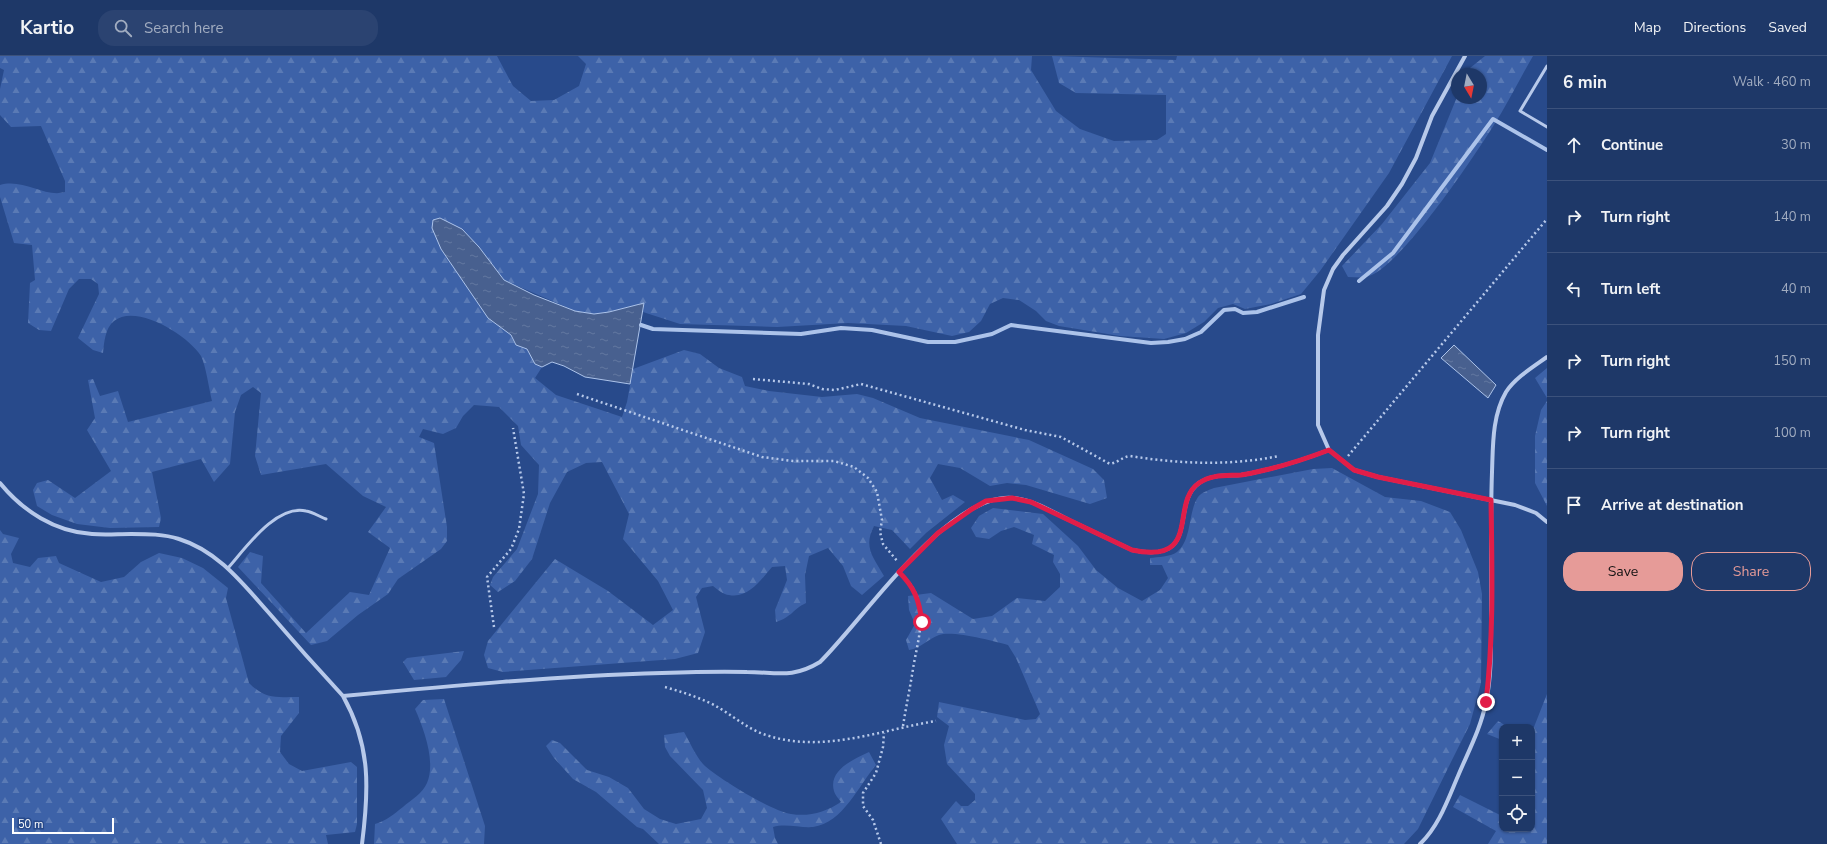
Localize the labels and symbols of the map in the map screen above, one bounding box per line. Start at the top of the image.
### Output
north arrow [1451,68,1487,104]
route start [913,613,931,631]
route end [1477,693,1495,711]
scale bar [12,816,114,835]

